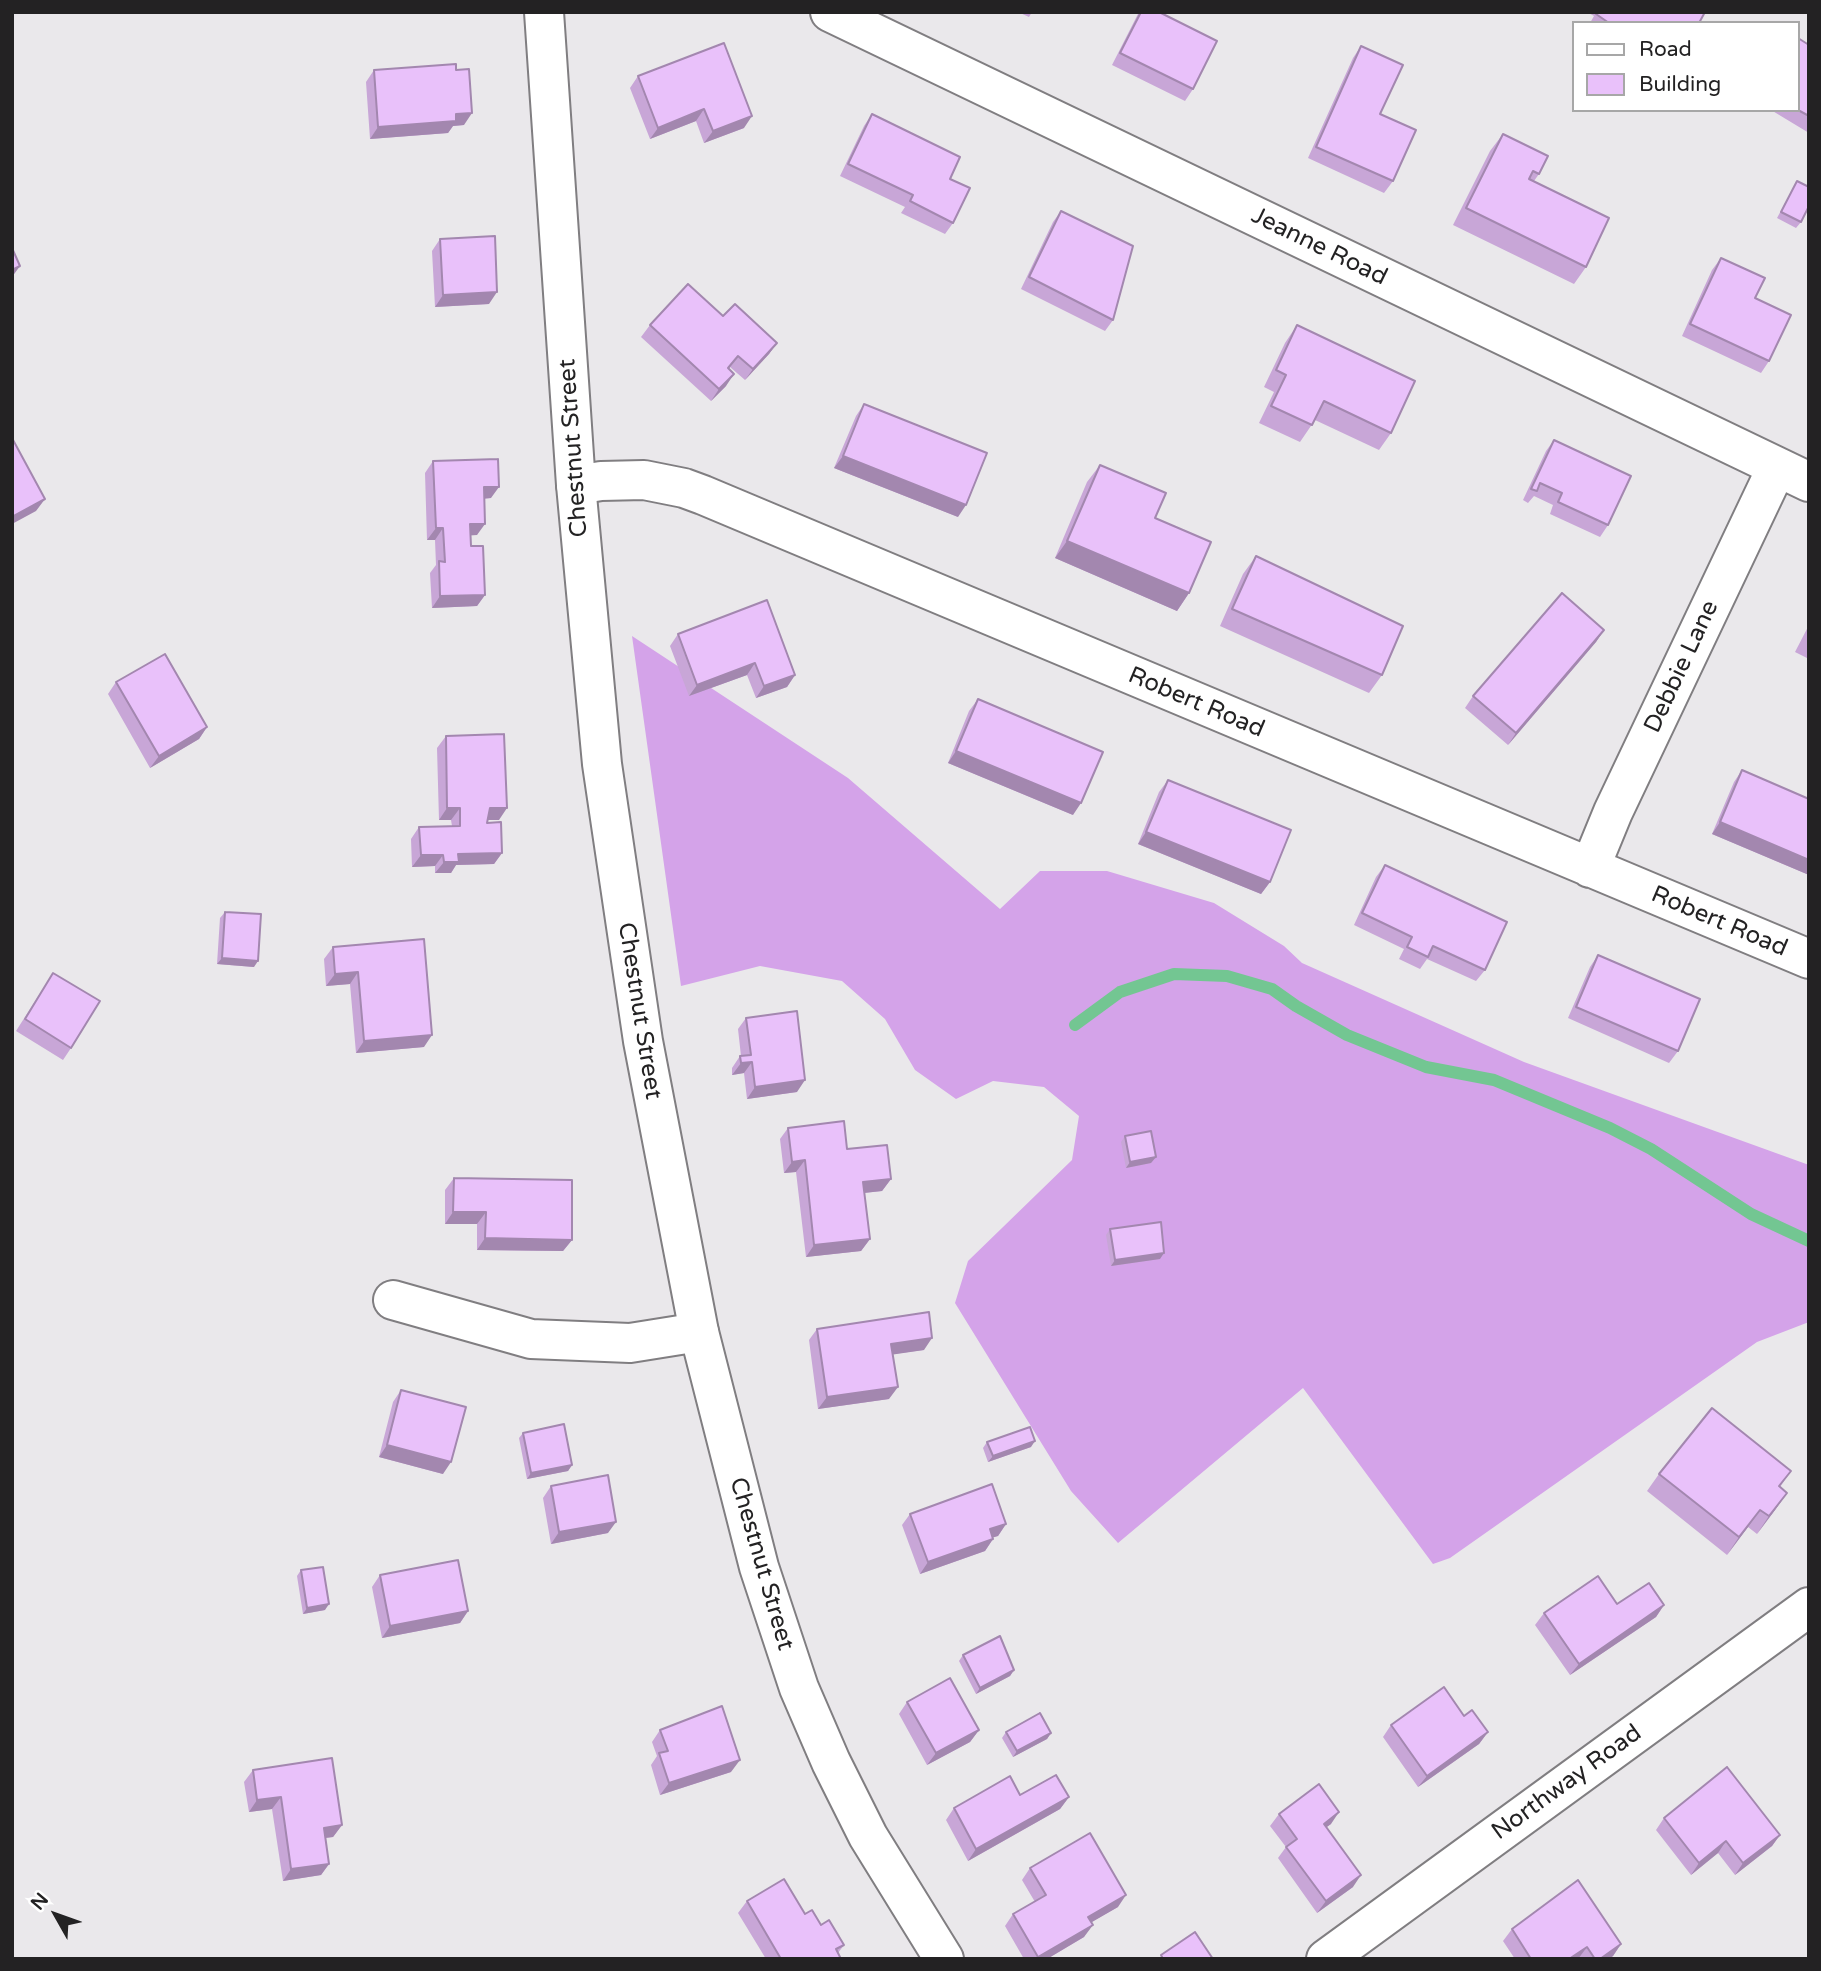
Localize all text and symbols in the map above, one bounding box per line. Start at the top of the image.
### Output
legend [1573,21,1800,112]
text: Road [1639,37,1692,62]
text: Building [1639,72,1721,97]
street label: Jeanne Road [1246,202,1392,292]
street label: Chestnut Street [553,358,595,538]
street label: Debbie Lane [1639,596,1725,738]
street label: Robert Road [1123,661,1269,745]
street label: Robert Road [1646,880,1792,964]
street label: Chestnut Street [611,921,667,1101]
street label: Chestnut Street [723,1474,799,1654]
street label: Northway Road [1487,1719,1647,1847]
north arrow [21,1880,91,1950]
text: N [27,1889,53,1914]

